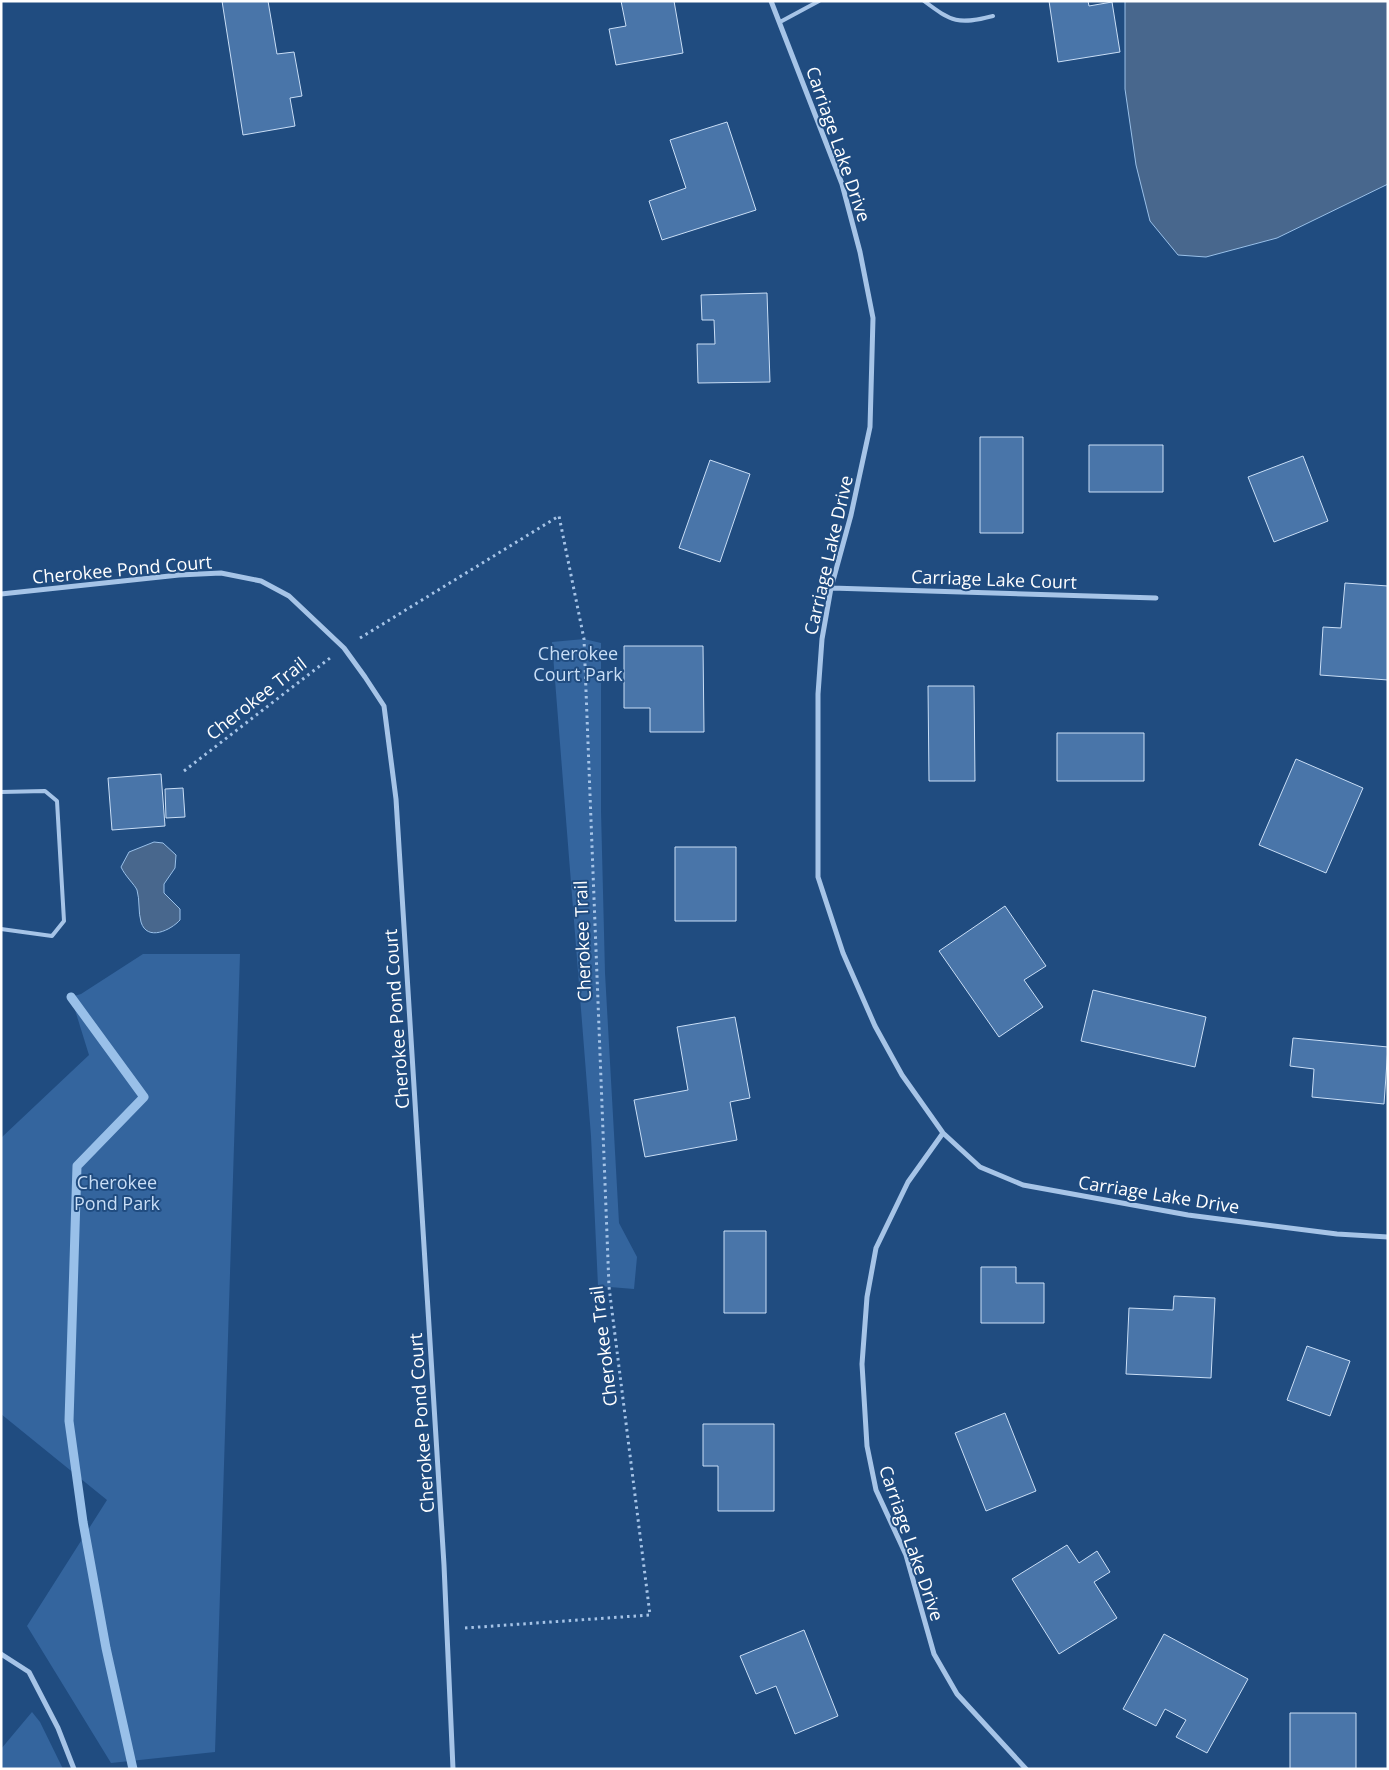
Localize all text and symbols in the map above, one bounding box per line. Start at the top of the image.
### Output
street label: Carriage Lake Drive [801,63,877,225]
street label: Carriage Lake Drive [798,473,858,637]
street label: Cherokee Pond Court [31,549,213,589]
street label: Carriage Lake Court [911,564,1077,594]
park label: Cherokee Court Park [533,641,623,686]
street label: Cherokee Trail [201,651,311,745]
street label: Cherokee Trail [568,880,596,1002]
street label: Cherokee Pond Court [378,928,414,1110]
street label: Carriage Lake Drive [1077,1169,1241,1219]
park label: Cherokee Pond Park [74,1170,161,1215]
street label: Cherokee Trail [584,1284,622,1408]
street label: Cherokee Pond Court [403,1332,439,1514]
street label: Carriage Lake Drive [874,1462,950,1624]

